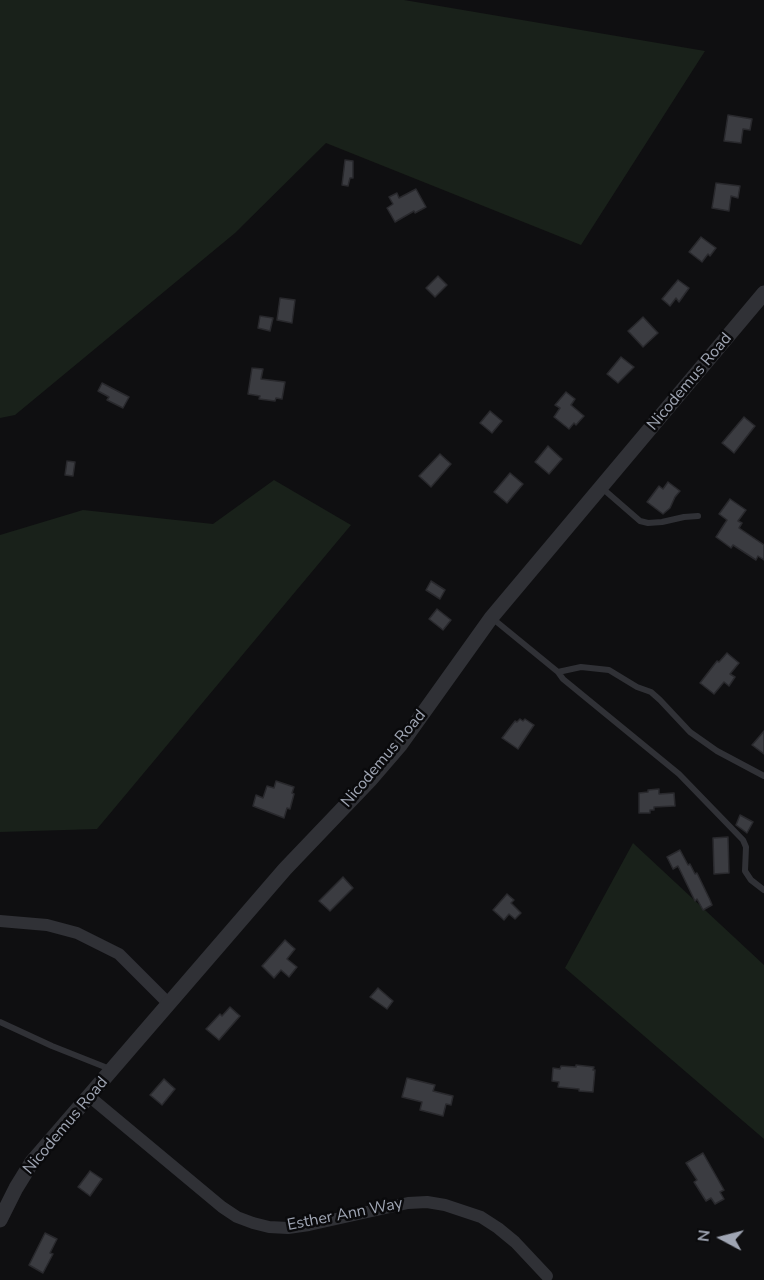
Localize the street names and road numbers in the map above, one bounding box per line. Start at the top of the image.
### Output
street label: Nicodemus Road [644,329,736,435]
street label: Nicodemus Road [338,706,430,812]
street label: Nicodemus Road [20,1073,112,1179]
street label: Esther Ann Way [286,1194,404,1236]

